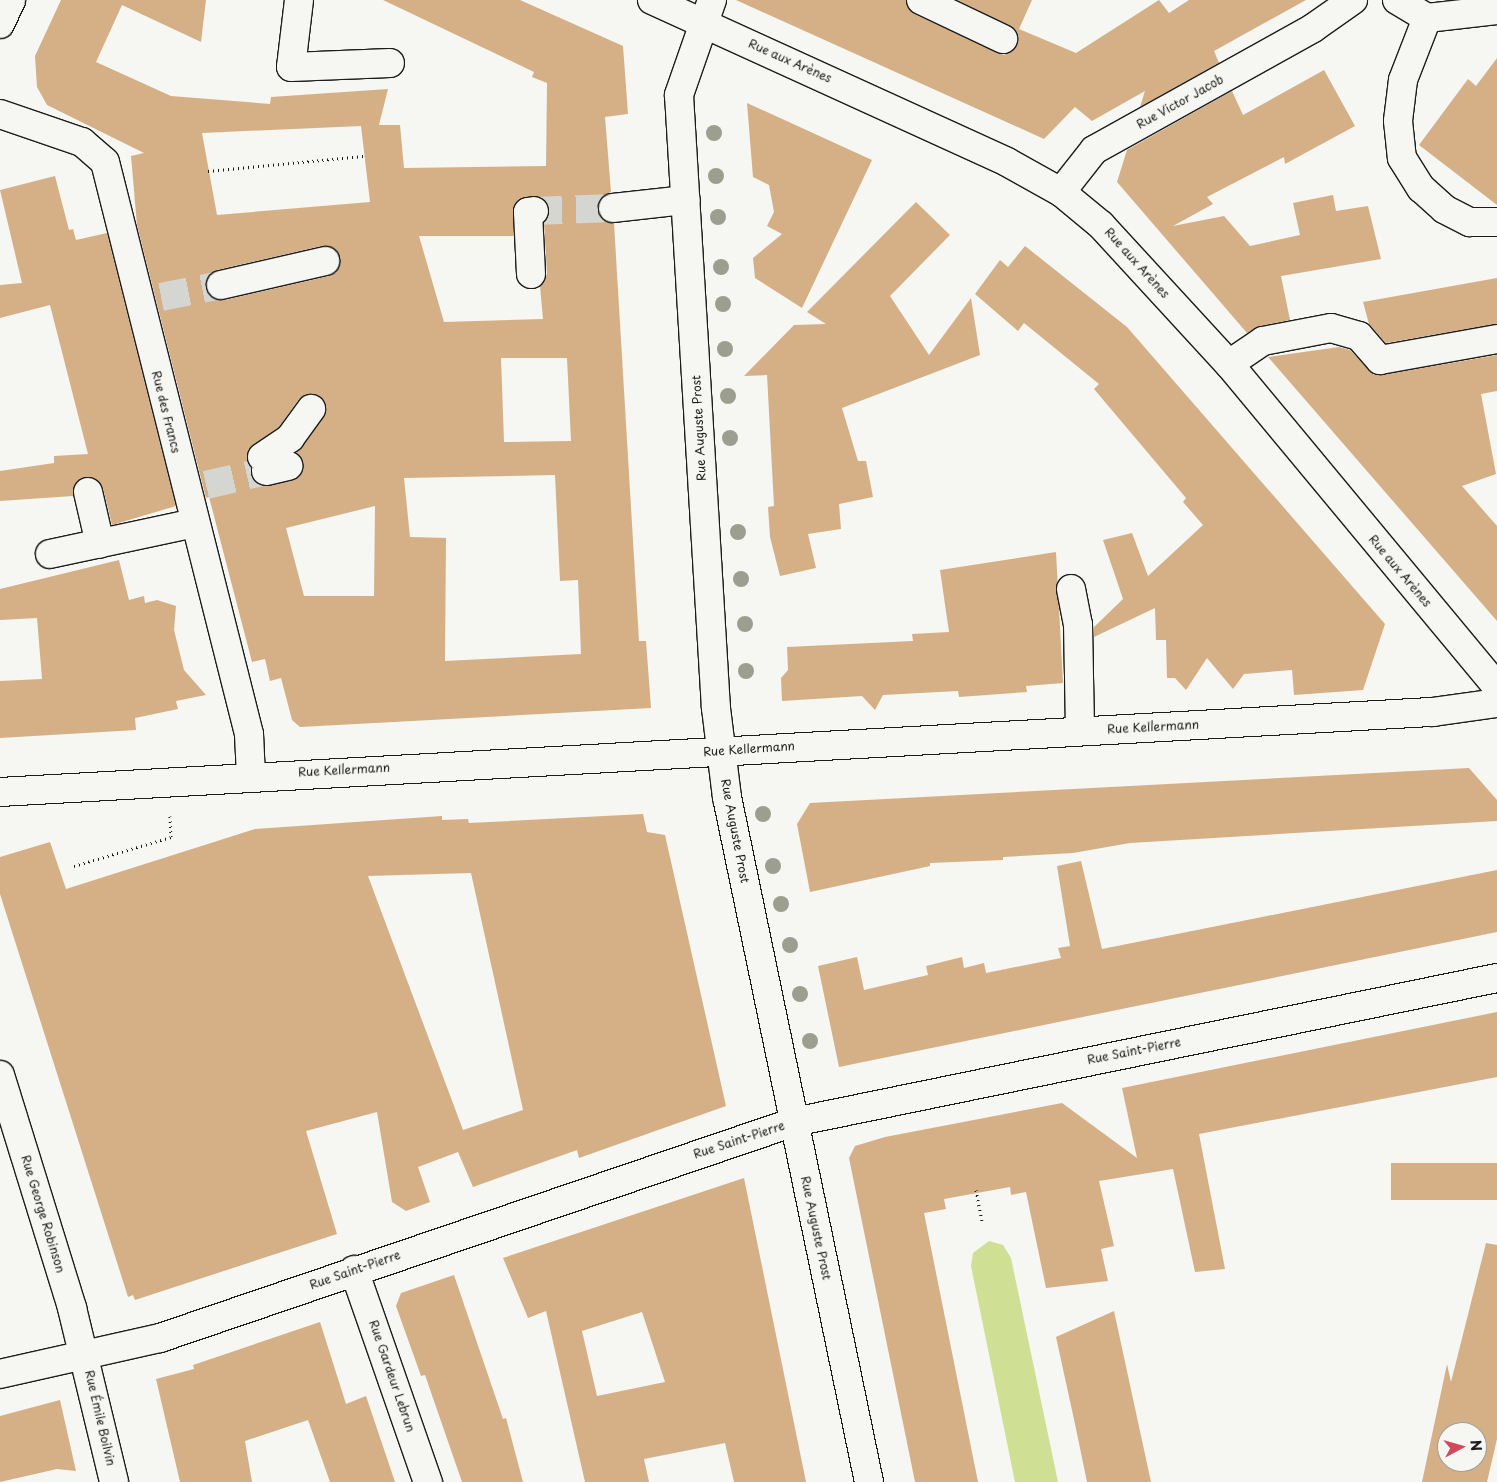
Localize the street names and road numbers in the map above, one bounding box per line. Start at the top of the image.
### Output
street label: Rue aux Arènes [745,36,835,86]
street label: Rue Victor Jacob [1133,72,1227,132]
street label: Rue aux Arènes [1101,224,1173,302]
street label: Rue des Francs [148,368,184,456]
street label: Rue Auguste Prost [689,375,709,481]
street label: Rue aux Arènes [1365,531,1435,611]
street label: Rue Kellermann [1107,717,1199,737]
street label: Rue Kellermann [703,739,795,759]
street label: Rue Kellermann [298,760,390,780]
street label: Rue Auguste Prost [718,777,752,885]
street label: Rue Saint-Pierre [1085,1035,1183,1067]
street label: Rue Saint-Pierre [691,1118,787,1162]
street label: Rue George Robinson [18,1153,68,1275]
street label: Rue Auguste Prost [798,1174,834,1282]
street label: Rue Saint-Pierre [307,1248,403,1292]
street label: Rue Gardeur Lebrun [366,1319,418,1433]
street label: Rue Émile Boilvin [82,1368,118,1468]

